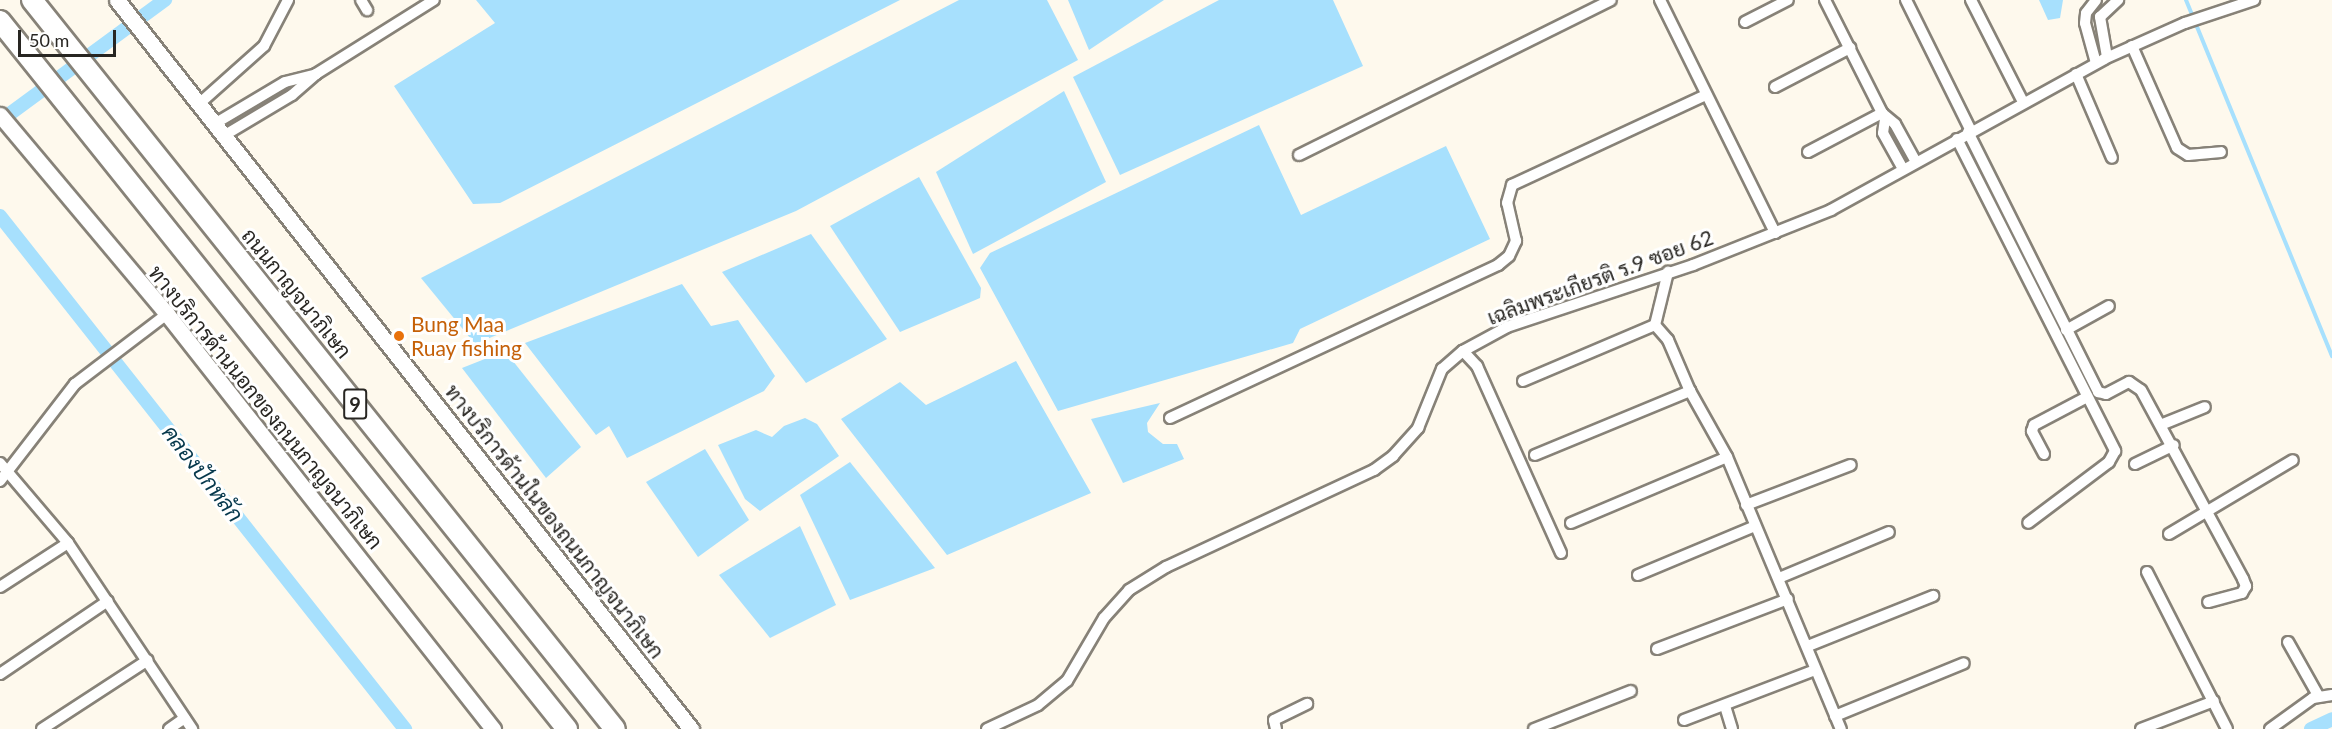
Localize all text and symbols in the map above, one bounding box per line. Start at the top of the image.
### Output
scale bar [21,18,118,56]
text: 50 m [29,29,69,51]
street label: ถนนกาญจนาภิเษก [237,223,357,363]
street label: เฉลิมพระเกียรติ ร.9 ซอย 62 [1484,224,1716,330]
street label: ทางบริการด้านนอกของถนนกาญจนาภิเษก [144,260,388,554]
place label: Bung Maa Ruay fishing [411,311,522,361]
marker: Bung Maa Ruay fishing [392,329,406,343]
street label: ทางบริการด้านในของถนนกาญจนาภิเษก [440,379,670,663]
road number: 9 [343,387,367,421]
water label: คลองปักหลัก [157,419,249,527]

